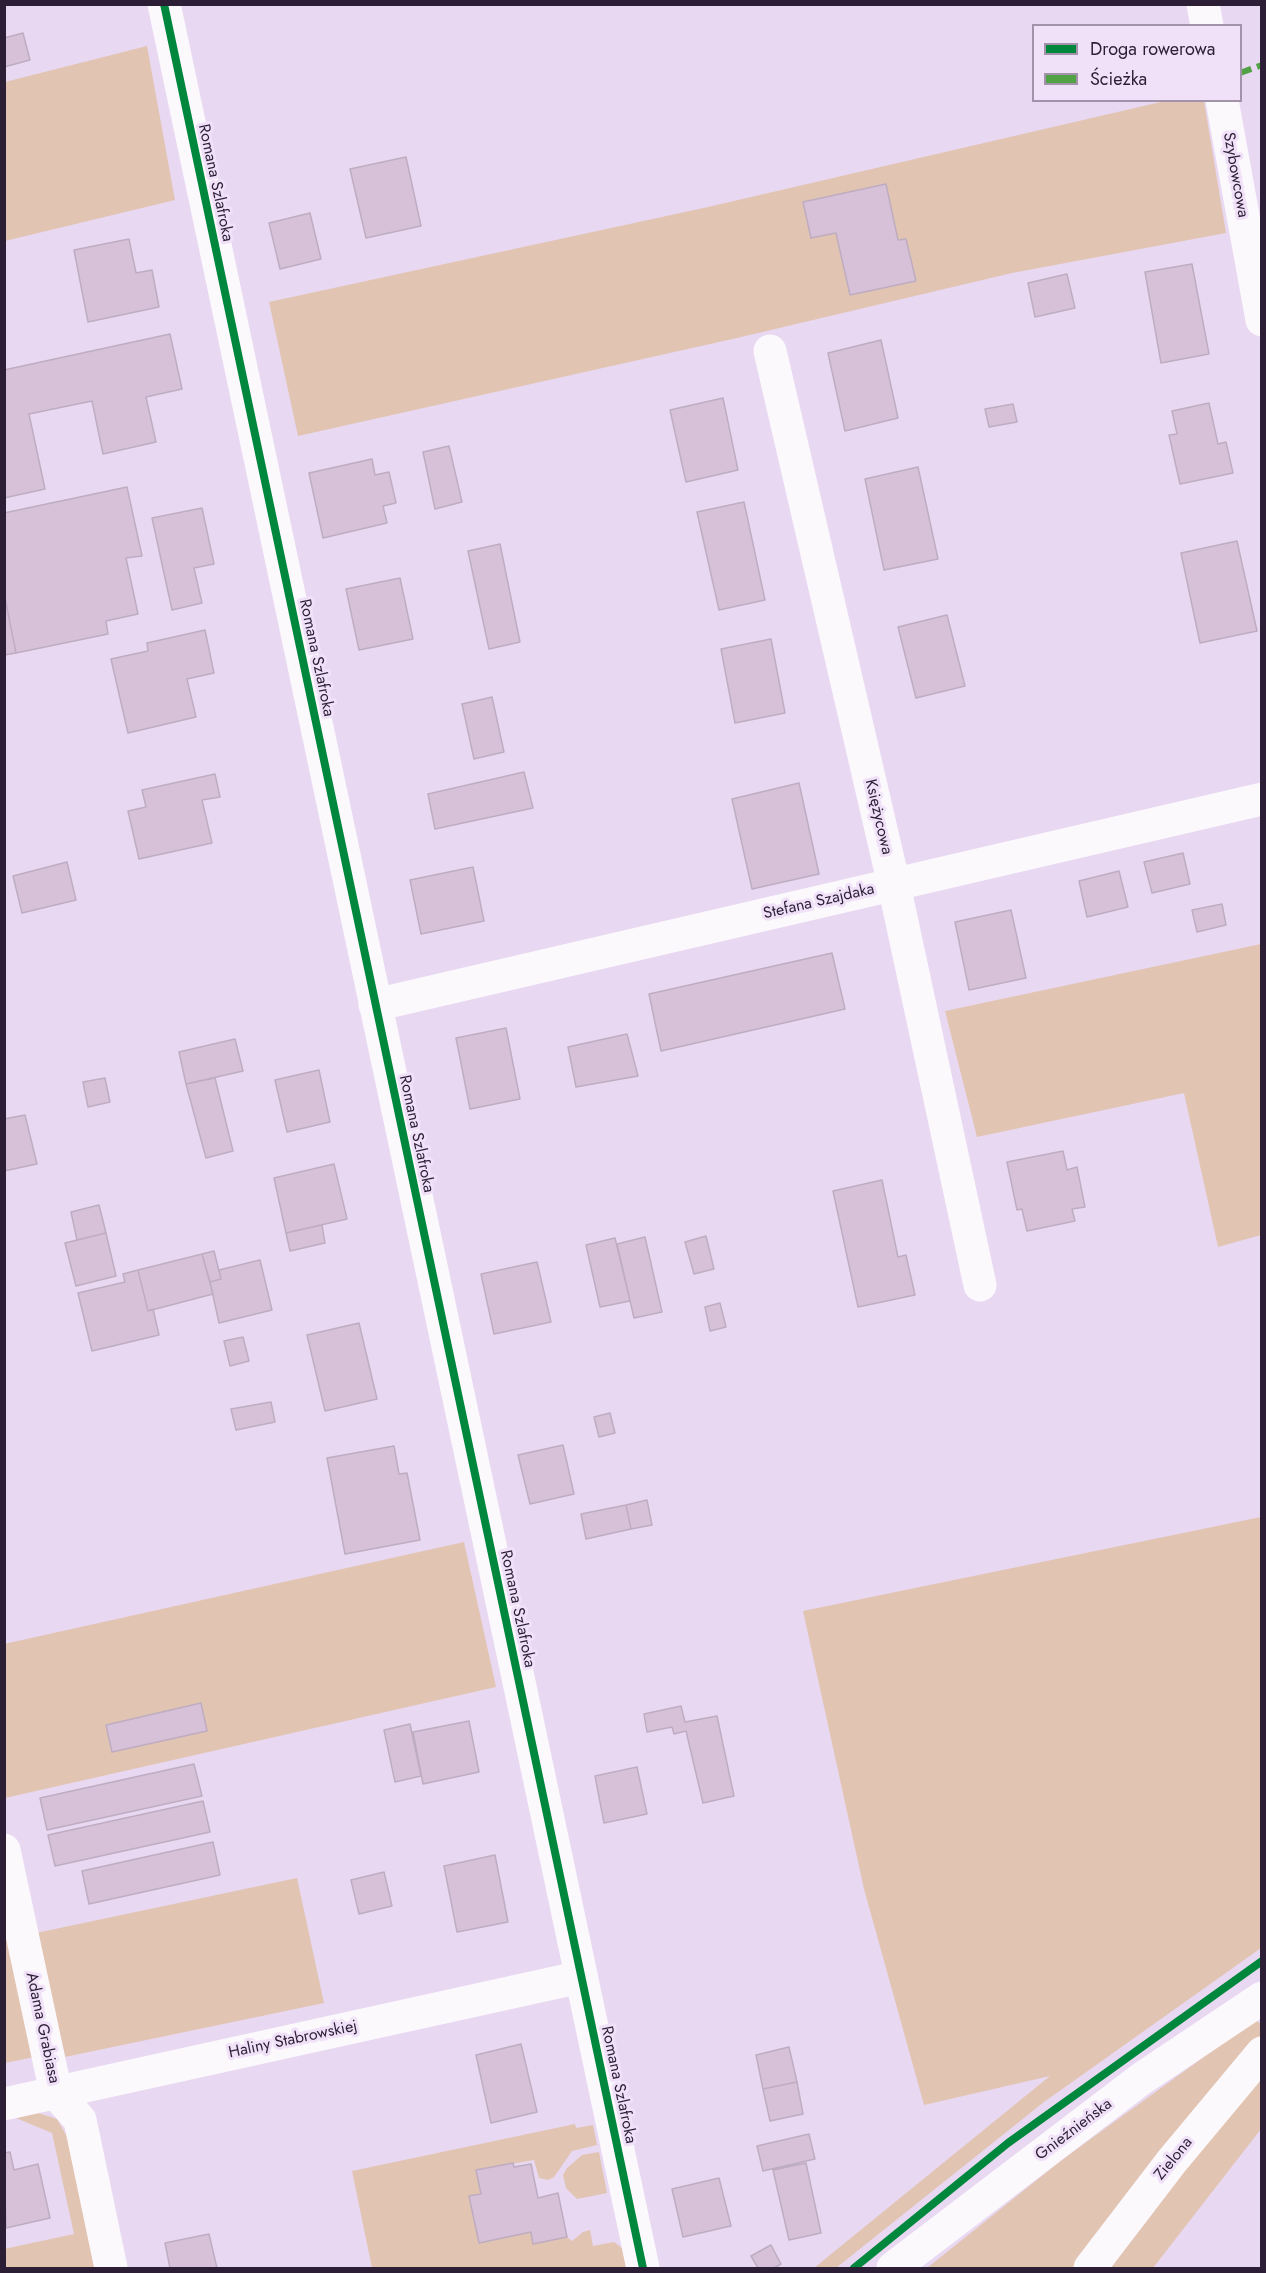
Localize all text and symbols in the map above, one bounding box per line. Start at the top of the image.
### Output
legend [1032,24,1242,102]
text: Droga rowerowa [1090,36,1215,62]
text: Ścieżka [1090,66,1147,92]
street label: Romana Szlafroka [193,123,237,243]
street label: Szybowcowa [1218,131,1252,219]
street label: Romana Szlafroka [294,598,338,718]
street label: Księżycowa [860,777,896,857]
street label: Stefana Szajdaka [762,880,876,924]
street label: Romana Szlafroka [394,1074,438,1194]
street label: Romana Szlafroka [495,1549,539,1669]
street label: Adama Grabiasa [21,1971,63,2085]
street label: Haliny Stabrowskiej [227,2017,359,2063]
street label: Romana Szlafroka [596,2025,640,2145]
street label: Gnieźnieńska [1032,2095,1116,2165]
street label: Zielona [1151,2134,1197,2184]

